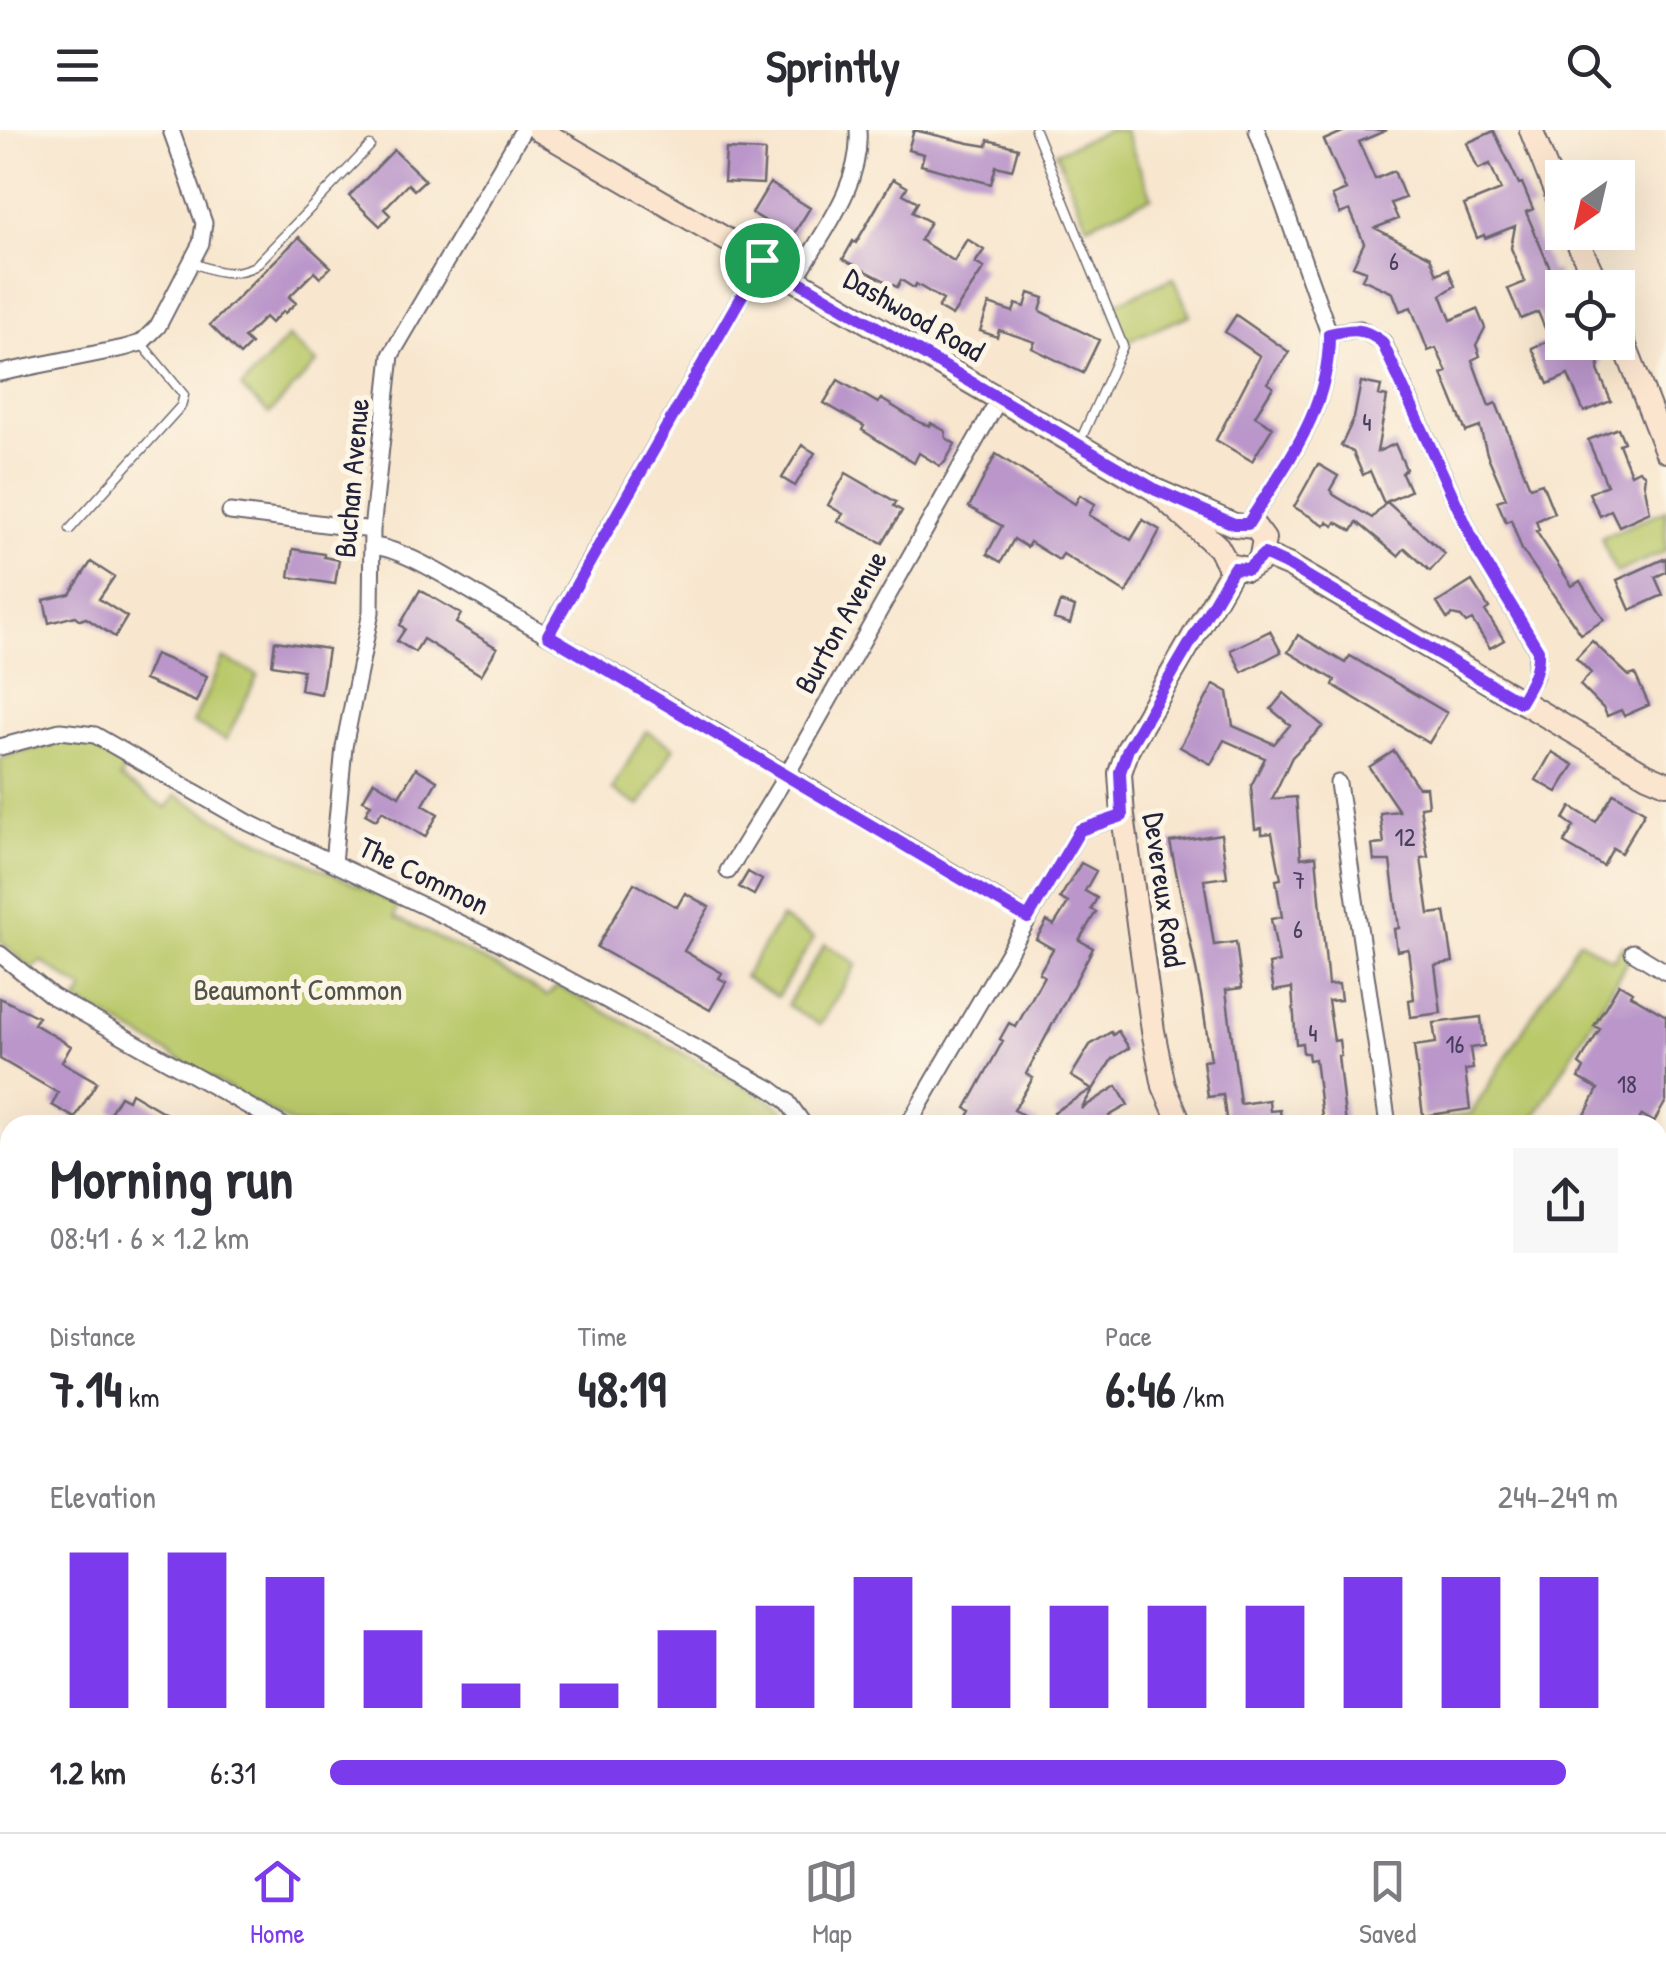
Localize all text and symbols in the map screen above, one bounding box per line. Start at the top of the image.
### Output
text: Sprintly [766,35,900,96]
icon: menu [50,38,105,93]
icon: search [1561,38,1616,93]
north arrow [1545,160,1635,250]
map controls [1545,160,1635,360]
pin [720,218,805,303]
icon: arrive [735,233,790,288]
house number: 6 [1389,244,1399,278]
street label: Dashwood Road [837,258,992,371]
button: locate [1545,270,1635,360]
street label: Buchan Avenue [324,397,378,559]
house number: 4 [1362,405,1372,439]
street label: Burton Avenue [784,543,896,700]
street label: Devereux Road [1134,810,1196,970]
house number: 12 [1395,820,1416,854]
street label: The Common [353,826,496,924]
house number: 7 [1293,863,1305,897]
house number: 6 [1293,912,1303,946]
park label: Beaumont Common [193,969,403,1009]
house number: 4 [1308,1016,1318,1050]
house number: 16 [1445,1027,1465,1061]
house number: 18 [1617,1067,1637,1101]
text: Morning run [50,1141,293,1215]
button: share [1513,1148,1618,1253]
text: 08:41 · 6 × 1.2 km [50,1216,249,1259]
text: Distance [50,1317,136,1355]
text: Time [578,1317,627,1355]
text: Pace [1105,1317,1152,1355]
text: 7.14 [50,1355,122,1423]
text: 48:19 [578,1355,666,1423]
text: 6:46 [1105,1355,1176,1423]
text: km [122,1378,159,1416]
text: /km [1176,1378,1225,1416]
text: Elevation [50,1475,156,1518]
text: 244–249 m [1498,1475,1618,1518]
text: 1.2 km [50,1751,126,1794]
text: 6:31 [210,1751,256,1794]
tab: Home [250,1854,305,1952]
tab: Map [804,1854,859,1952]
tab: Saved [1359,1854,1416,1952]

